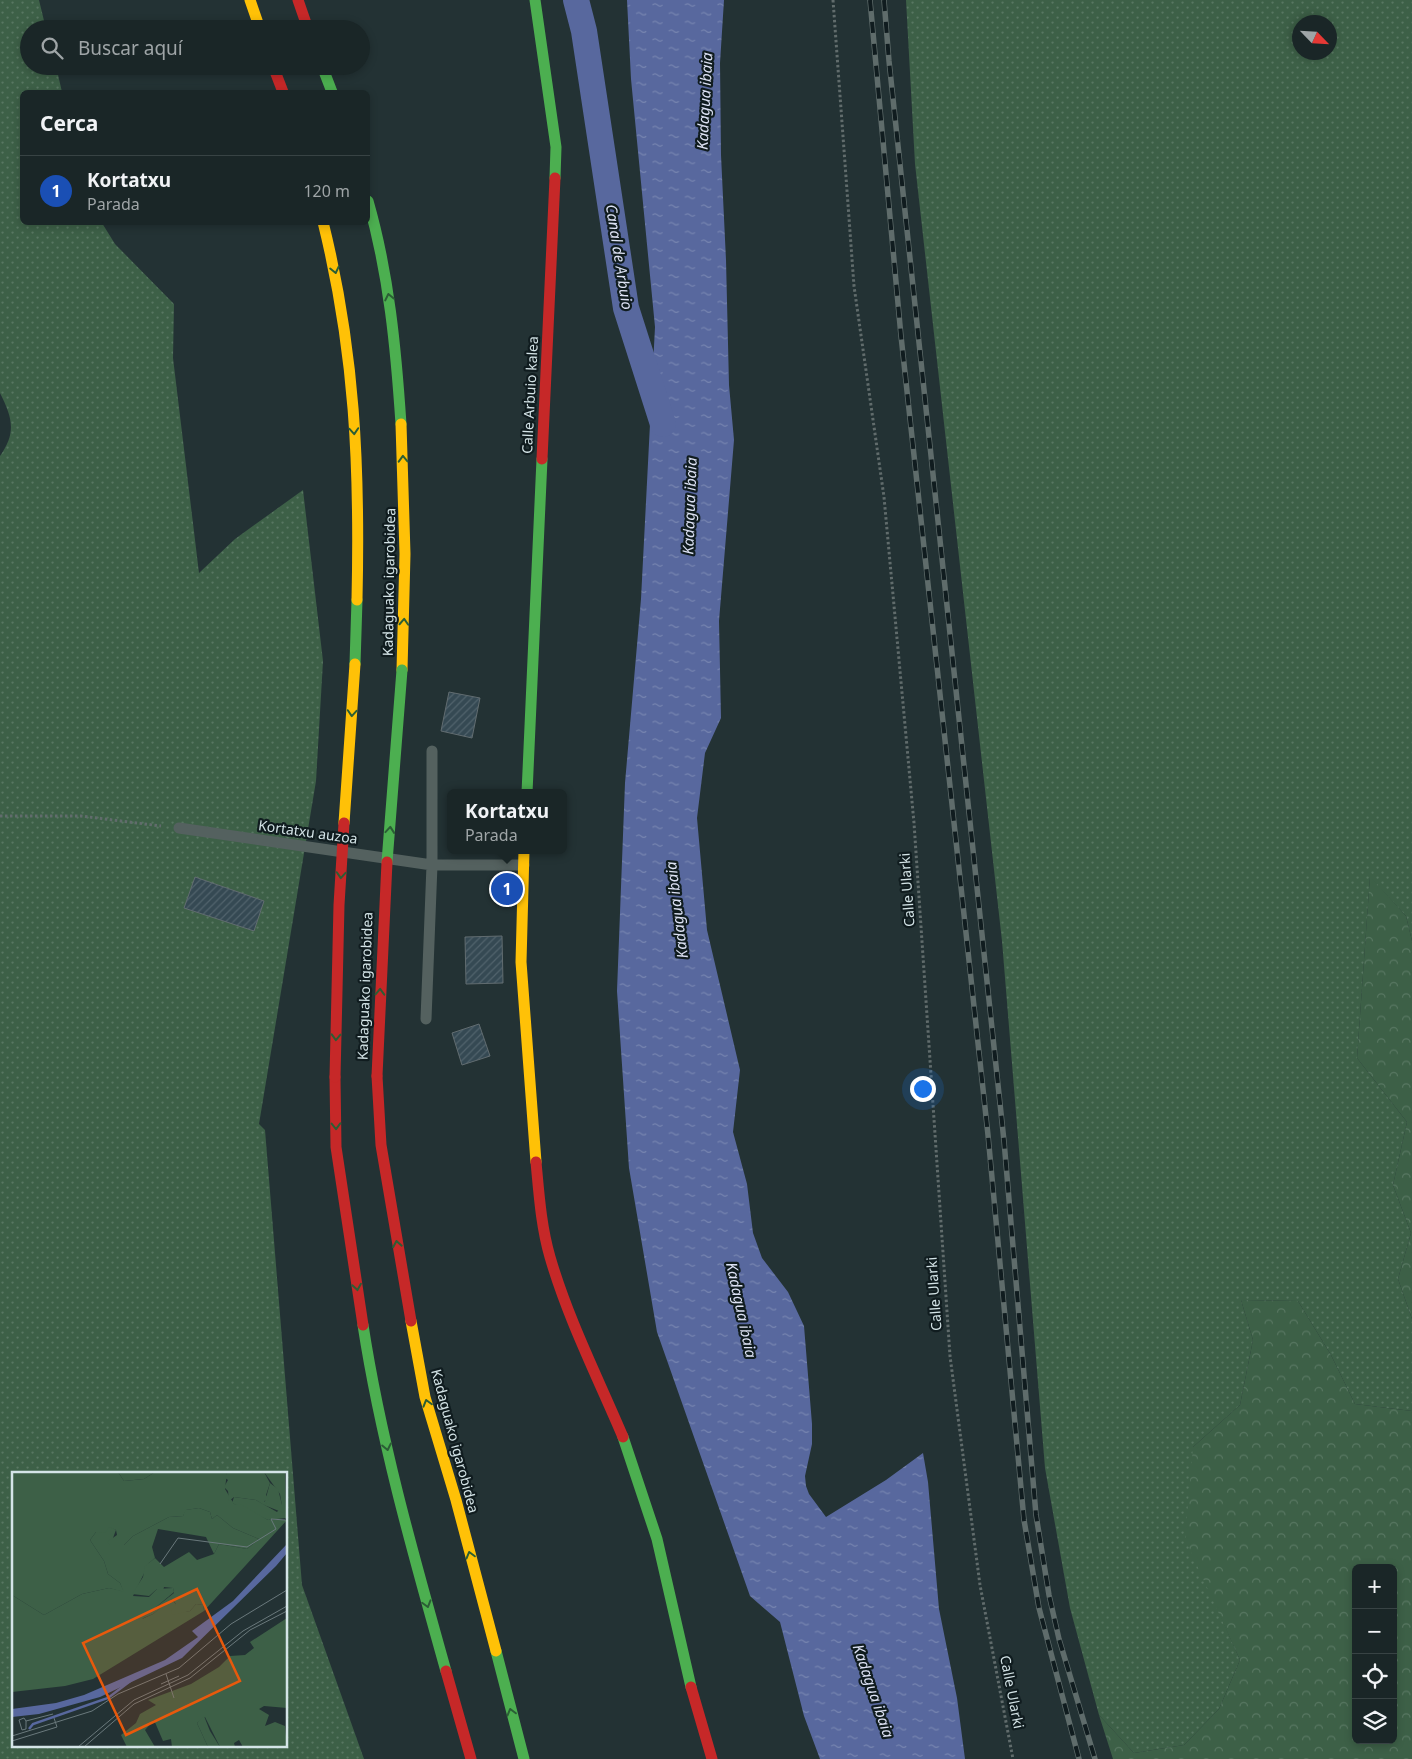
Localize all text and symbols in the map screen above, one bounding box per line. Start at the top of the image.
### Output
north arrow [1292,15,1337,60]
search box [20,20,370,75]
icon: search [38,34,66,62]
text: Buscar aquí [78,35,183,61]
water label: Kadagua ibaia [691,51,717,150]
text: Cerca [40,109,98,137]
text: Kortatxu [87,167,171,193]
text: 1 [51,180,61,202]
text: 120 m [303,180,350,202]
text: Parada [87,193,140,215]
water label: Canal de Arbuio [602,203,638,311]
one-way arrow [329,265,340,274]
one-way arrow [384,293,394,302]
street label: Calle Arbuio kalea [517,336,542,454]
one-way arrow [349,427,360,435]
one-way arrow [398,455,409,463]
water label: Kadagua ibaia [677,456,701,555]
street label: Kadaguako igarobidea [378,508,399,656]
one-way arrow [399,617,410,625]
one-way arrow [346,709,357,717]
popup [447,789,567,854]
text: Kortatxu [465,798,549,824]
street label: Kortatxu auzoa [257,815,359,848]
text: Parada [465,824,518,846]
one-way arrow [384,826,395,834]
street label: Calle Ularki [894,852,919,928]
water label: Kadagua ibaia [660,860,692,960]
pin: 1 [491,870,523,908]
one-way arrow [336,871,347,879]
street label: Kadaguako igarobidea [352,912,377,1060]
one-way arrow [375,988,385,996]
one-way arrow [331,1034,341,1041]
your location [910,1076,936,1102]
one-way arrow [331,1122,341,1130]
one-way arrow [392,1239,402,1248]
street label: Calle Ularki [921,1256,946,1332]
water label: Kadagua ibaia [722,1260,762,1360]
one-way arrow [352,1282,362,1291]
street label: Kadaguako igarobidea [427,1367,484,1515]
one-way arrow [422,1400,432,1408]
one-way arrow [381,1442,392,1451]
inset map [12,1472,288,1746]
one-way arrow [465,1550,476,1559]
map controls [1352,1564,1397,1744]
button: + [1352,1564,1397,1609]
one-way arrow [422,1599,432,1607]
button: − [1352,1609,1397,1654]
water label: Kadagua ibaia [849,1641,899,1740]
street label: Calle Ularki [996,1654,1029,1730]
button: locate [1352,1654,1397,1699]
button: layers [1352,1699,1397,1744]
one-way arrow [507,1708,517,1716]

